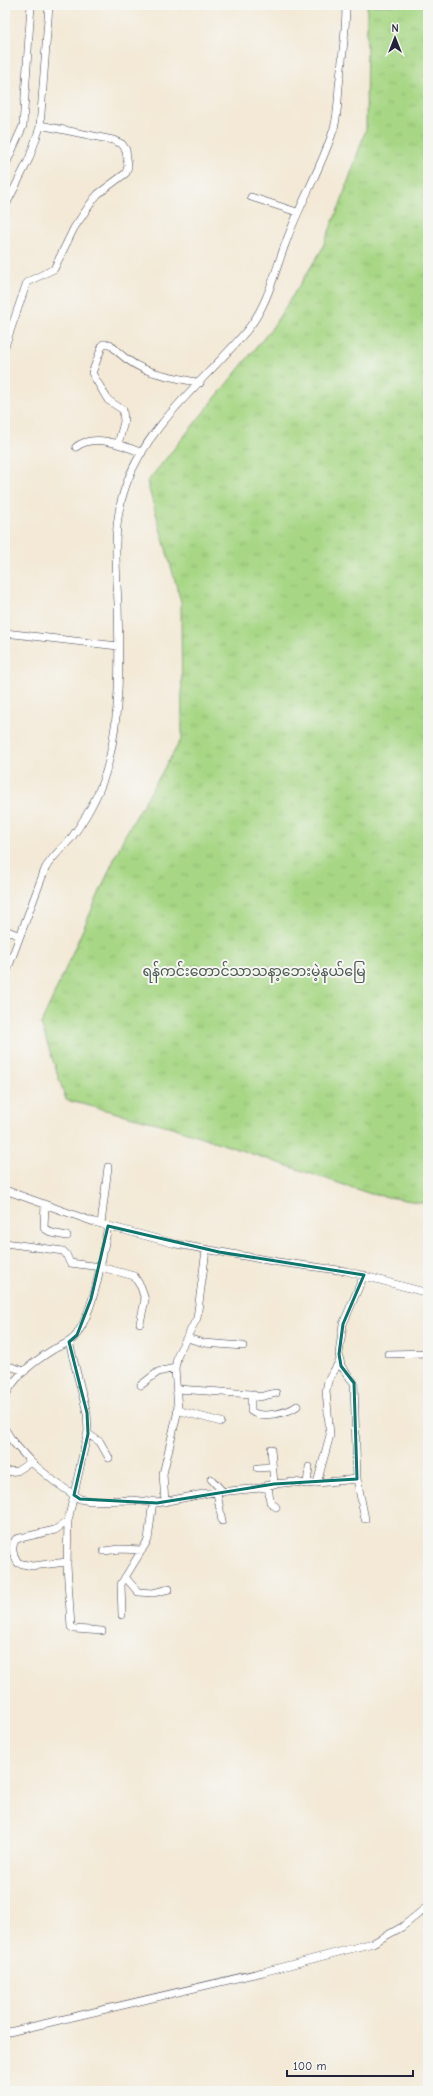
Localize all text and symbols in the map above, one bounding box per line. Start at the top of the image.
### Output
north arrow [375,18,415,58]
text: N [391,22,399,35]
park label: ရန်ကင်းတောင်သာသနာ့ဘေးမဲ့နယ်မြေ [142,961,366,983]
scale bar [287,2052,413,2078]
text: 100 m [293,2059,326,2073]

